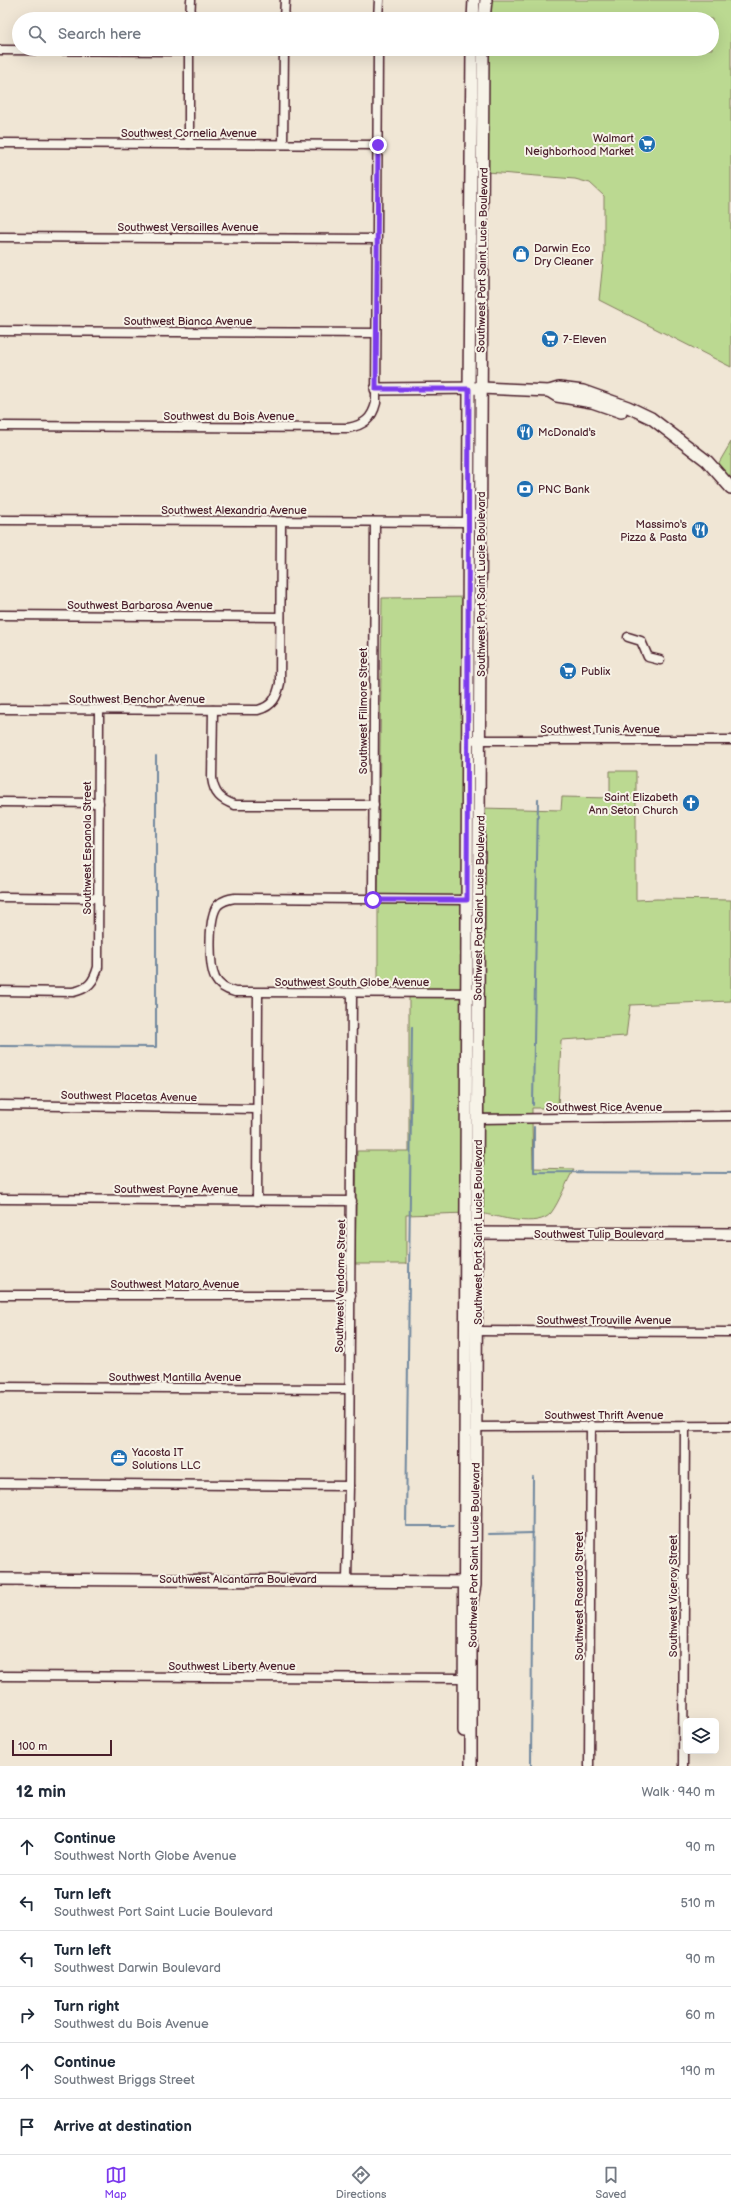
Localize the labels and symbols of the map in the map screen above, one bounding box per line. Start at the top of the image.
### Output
street label: Southwest Cornelia Avenue [121,127,257,140]
place label: Walmart Neighborhood Market [525,132,635,158]
supermarket icon: Walmart Neighborhood Market [637,134,657,154]
route end [369,136,387,154]
street label: Southwest Port Saint Lucie Boulevard [474,167,491,353]
street label: Southwest Versailles Avenue [118,221,259,234]
place label: Darwin Eco Dry Cleaner [534,242,594,268]
shop icon: Darwin Eco Dry Cleaner [511,244,531,264]
street label: Southwest Bianca Avenue [124,315,253,328]
supermarket icon: 7-Eleven [540,329,560,349]
place label: 7-Eleven [563,333,606,346]
street label: Southwest du Bois Avenue [164,410,295,423]
restaurant icon: McDonald's [515,422,535,442]
place label: McDonald's [538,426,596,439]
bank icon: PNC Bank [515,479,535,499]
place label: PNC Bank [538,483,590,496]
street label: Southwest Port Saint Lucie Boulevard [475,491,488,677]
street label: Southwest Alexandria Avenue [161,504,307,517]
place label: Massimo's Pizza & Pasta [620,518,688,544]
restaurant icon: Massimo's Pizza & Pasta [690,520,710,540]
street label: Southwest Barbarosa Avenue [67,599,213,612]
street label: Southwest Fillmore Street [357,647,370,774]
supermarket icon: Publix [558,661,578,681]
place label: Publix [581,665,610,678]
street label: Southwest Benchor Avenue [69,693,206,706]
street label: Southwest Tunis Avenue [540,723,660,736]
street label: Southwest Espanola Street [81,781,94,915]
place label: Saint Elizabeth Ann Seton Church [589,791,678,817]
church icon: Saint Elizabeth Ann Seton Church [681,793,701,813]
street label: Southwest Port Saint Lucie Boulevard [471,815,488,1001]
route start [364,891,382,909]
street label: Southwest South Globe Avenue [275,976,430,989]
street label: Southwest Placetas Avenue [61,1089,198,1104]
street label: Southwest Rice Avenue [546,1101,663,1114]
street label: Southwest Port Saint Lucie Boulevard [472,1139,485,1325]
street label: Southwest Payne Avenue [114,1183,239,1196]
street label: Southwest Vendome Street [333,1219,348,1353]
street label: Southwest Tulip Boulevard [534,1228,664,1241]
street label: Southwest Mataro Avenue [111,1278,240,1291]
street label: Southwest Trouville Avenue [537,1314,672,1327]
street label: Southwest Mantilla Avenue [109,1371,242,1384]
street label: Southwest Thrift Avenue [544,1409,664,1422]
place label: Yacosta IT Solutions LLC [131,1446,201,1472]
office icon: Yacosta IT Solutions LLC [109,1448,129,1468]
street label: Southwest Port Saint Lucie Boulevard [466,1462,483,1648]
street label: Southwest Rosardo Street [573,1531,586,1660]
street label: Southwest Viceroy Street [667,1534,680,1657]
street label: Southwest Alcantarra Boulevard [159,1573,317,1586]
street label: Southwest Liberty Avenue [168,1660,296,1673]
scale bar [12,1738,112,1757]

